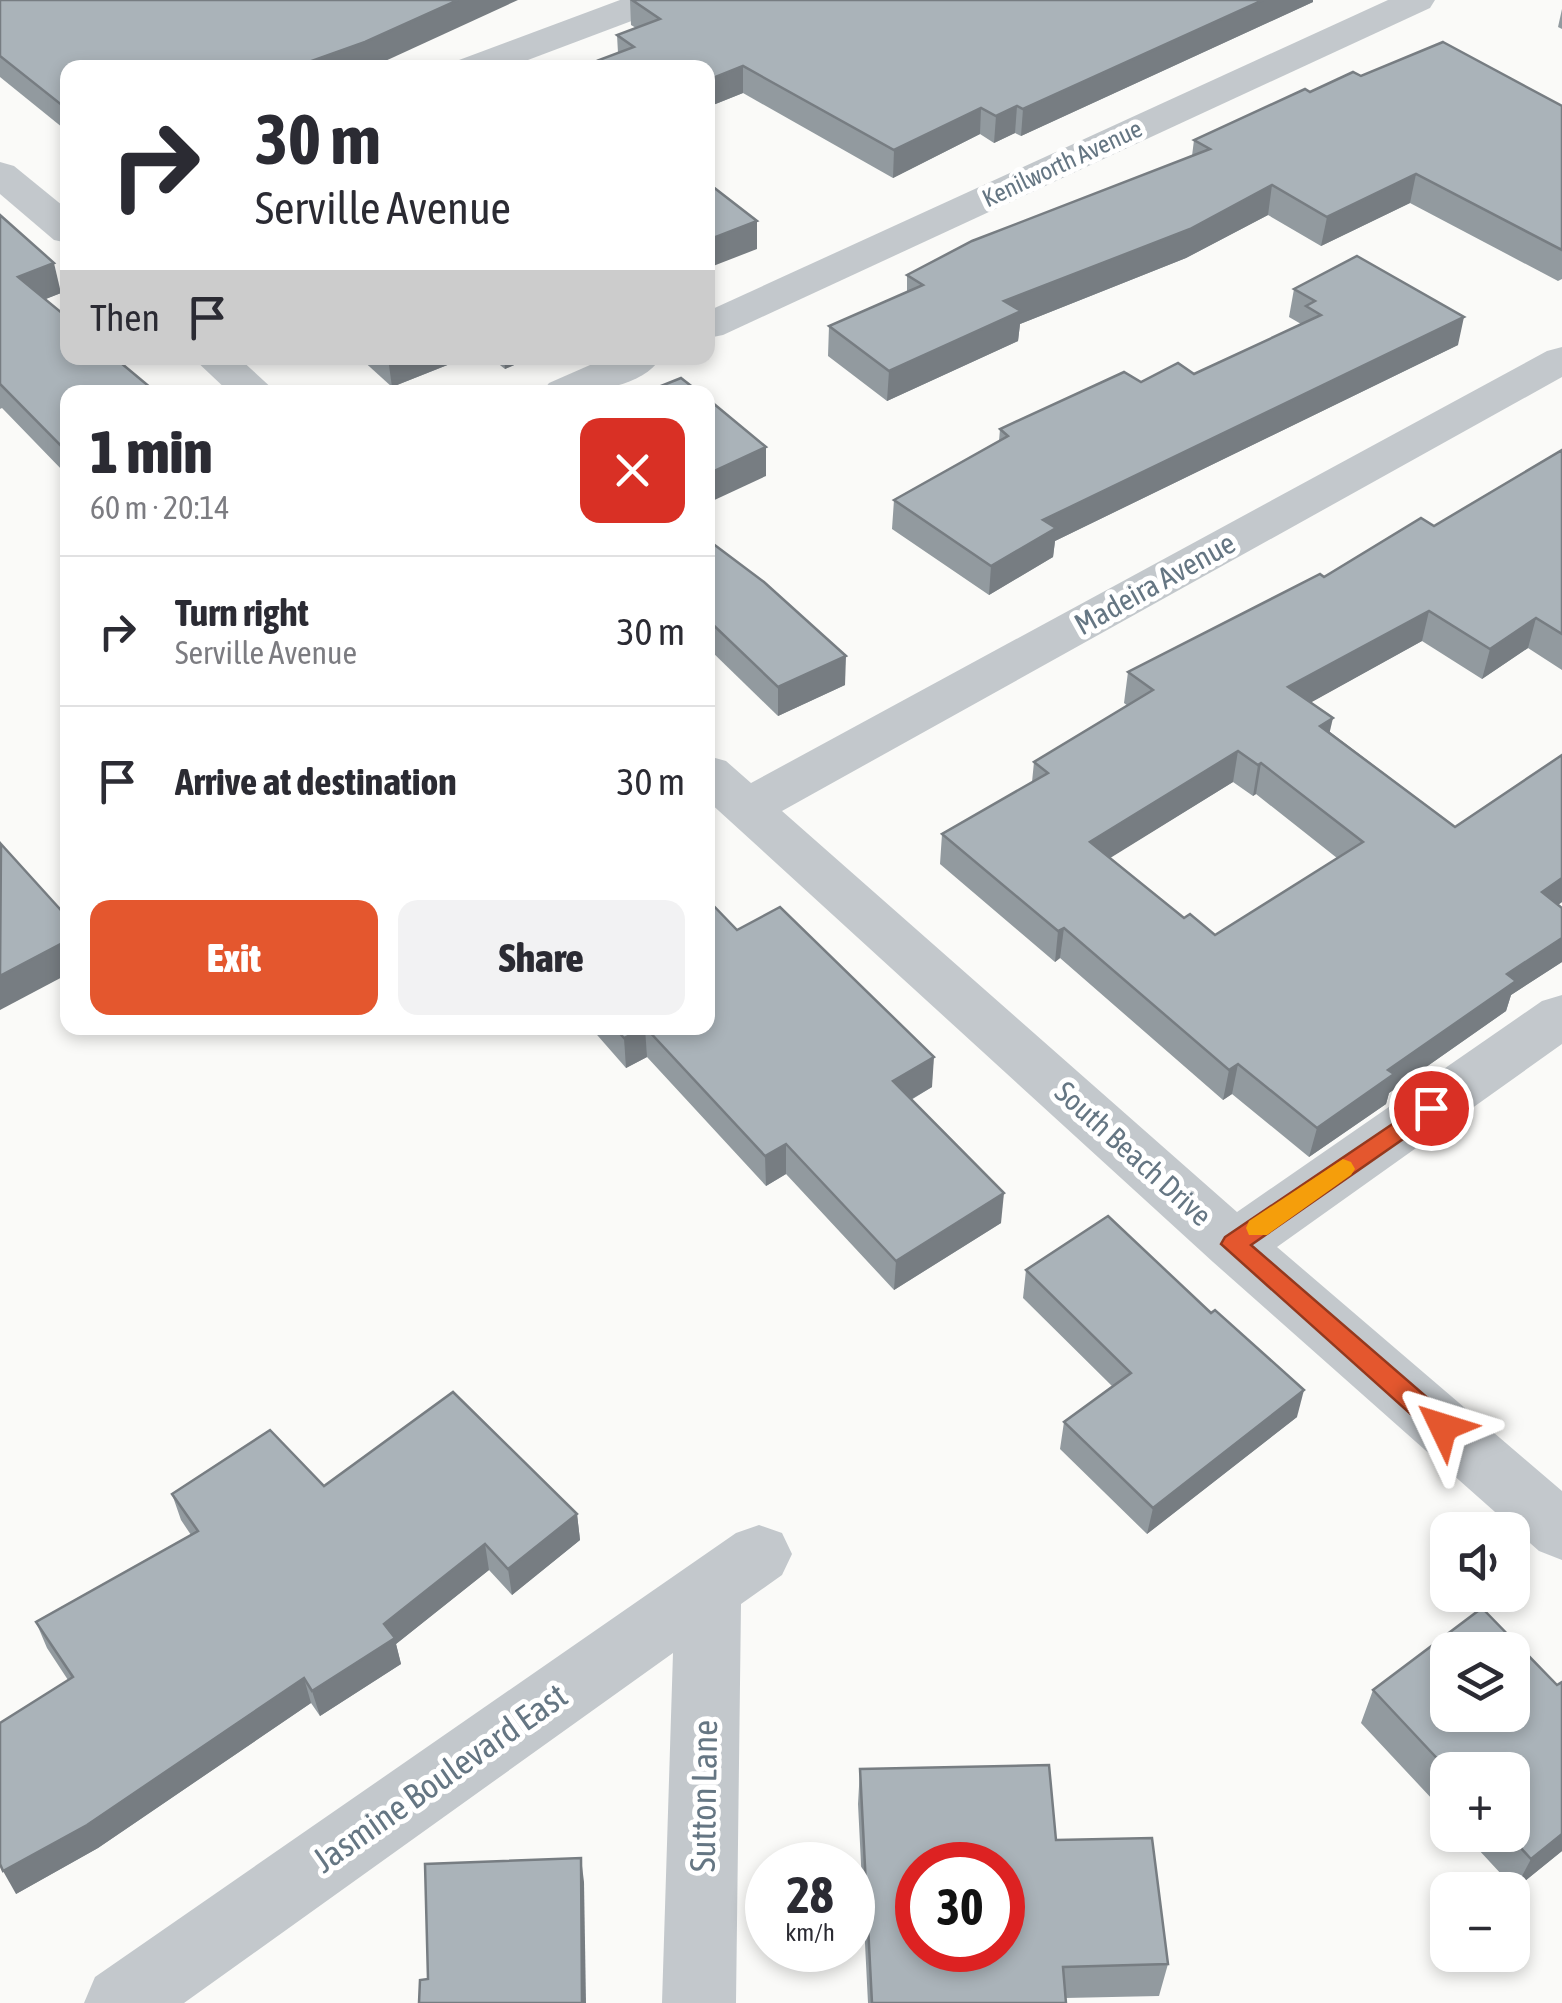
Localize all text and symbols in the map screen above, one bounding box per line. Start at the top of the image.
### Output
text: 30 m [255,99,381,179]
icon: right [90,100,220,230]
street label: Kenilworth Avenue [978,114,1146,212]
text: Serville Avenue [255,182,511,234]
icon: arrive [180,290,235,345]
text: Then [90,296,160,339]
text: 1 min [90,417,213,486]
button: close [580,418,685,523]
text: 60 m · 20:14 [90,489,230,526]
street label: Madeira Avenue [1068,525,1241,641]
text: Turn right [175,591,309,634]
icon: right [90,604,145,659]
text: 30 m [617,610,685,653]
text: Serville Avenue [175,634,357,671]
icon: arrive [90,754,145,809]
text: Arrive at destination [175,760,457,803]
text: 30 m [617,760,685,803]
button: Exit [90,900,378,1015]
button: Share [398,900,685,1015]
pin [1389,1066,1474,1151]
street label: South Beach Drive [1049,1074,1219,1232]
icon: arrive [1404,1081,1459,1136]
position arrow [1391,1375,1495,1479]
map controls [1430,1512,1530,1972]
button: sound [1430,1512,1530,1612]
button: layers [1430,1632,1530,1732]
street label: Jasmine Boulevard East [305,1675,574,1880]
street label: Sutton Lane [682,1719,724,1872]
button: + [1430,1752,1530,1852]
speed limit sign: 30 [895,1842,1025,1972]
text: 28 [786,1866,833,1924]
button: − [1430,1872,1530,1972]
text: km/h [785,1918,835,1946]

